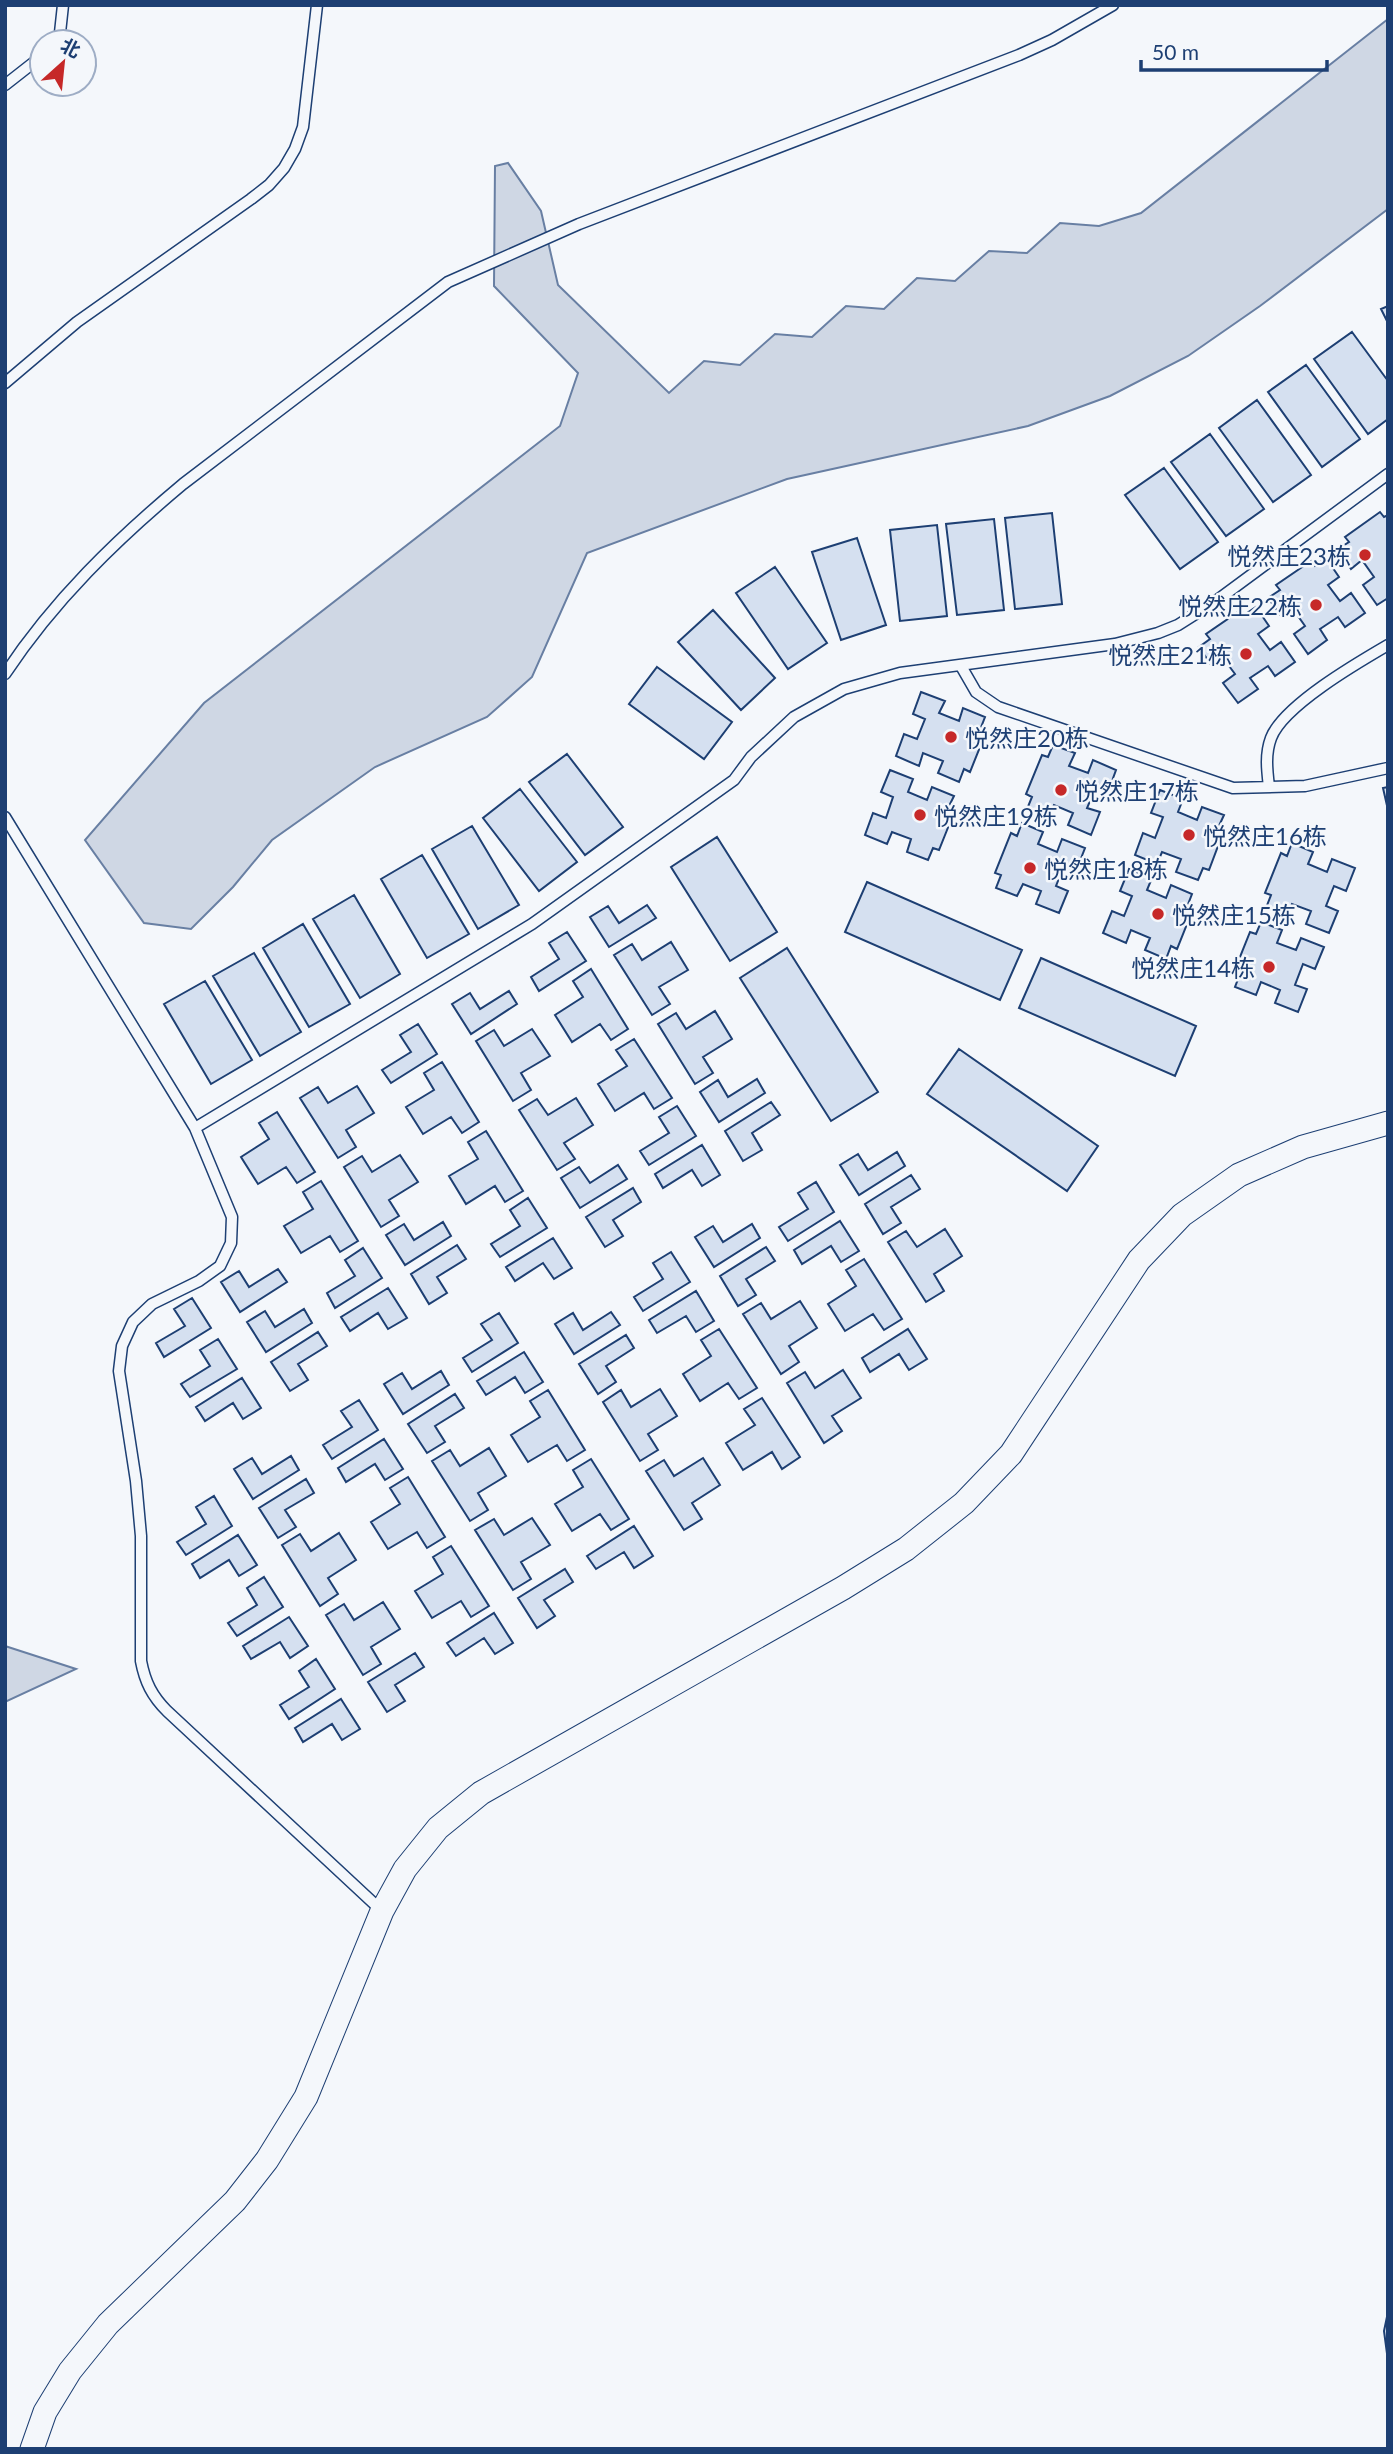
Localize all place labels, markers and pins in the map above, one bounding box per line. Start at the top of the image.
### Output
place label: 悦然庄23栋 [1227,541,1351,570]
marker: 悦然庄23栋 [1357,547,1373,563]
place label: 悦然庄22栋 [1178,591,1302,620]
marker: 悦然庄22栋 [1308,597,1324,613]
place label: 悦然庄21栋 [1108,640,1232,669]
marker: 悦然庄21栋 [1238,646,1254,662]
place label: 悦然庄20栋 [965,723,1089,752]
marker: 悦然庄20栋 [943,729,959,745]
place label: 悦然庄17栋 [1075,776,1199,805]
marker: 悦然庄17栋 [1053,782,1069,798]
place label: 悦然庄19栋 [934,801,1058,830]
marker: 悦然庄19栋 [912,807,928,823]
place label: 悦然庄16栋 [1203,821,1327,850]
marker: 悦然庄16栋 [1181,827,1197,843]
place label: 悦然庄18栋 [1044,854,1168,883]
marker: 悦然庄18栋 [1022,860,1038,876]
place label: 悦然庄15栋 [1172,900,1296,929]
marker: 悦然庄15栋 [1150,906,1166,922]
place label: 悦然庄14栋 [1131,953,1255,982]
marker: 悦然庄14栋 [1261,959,1277,975]

